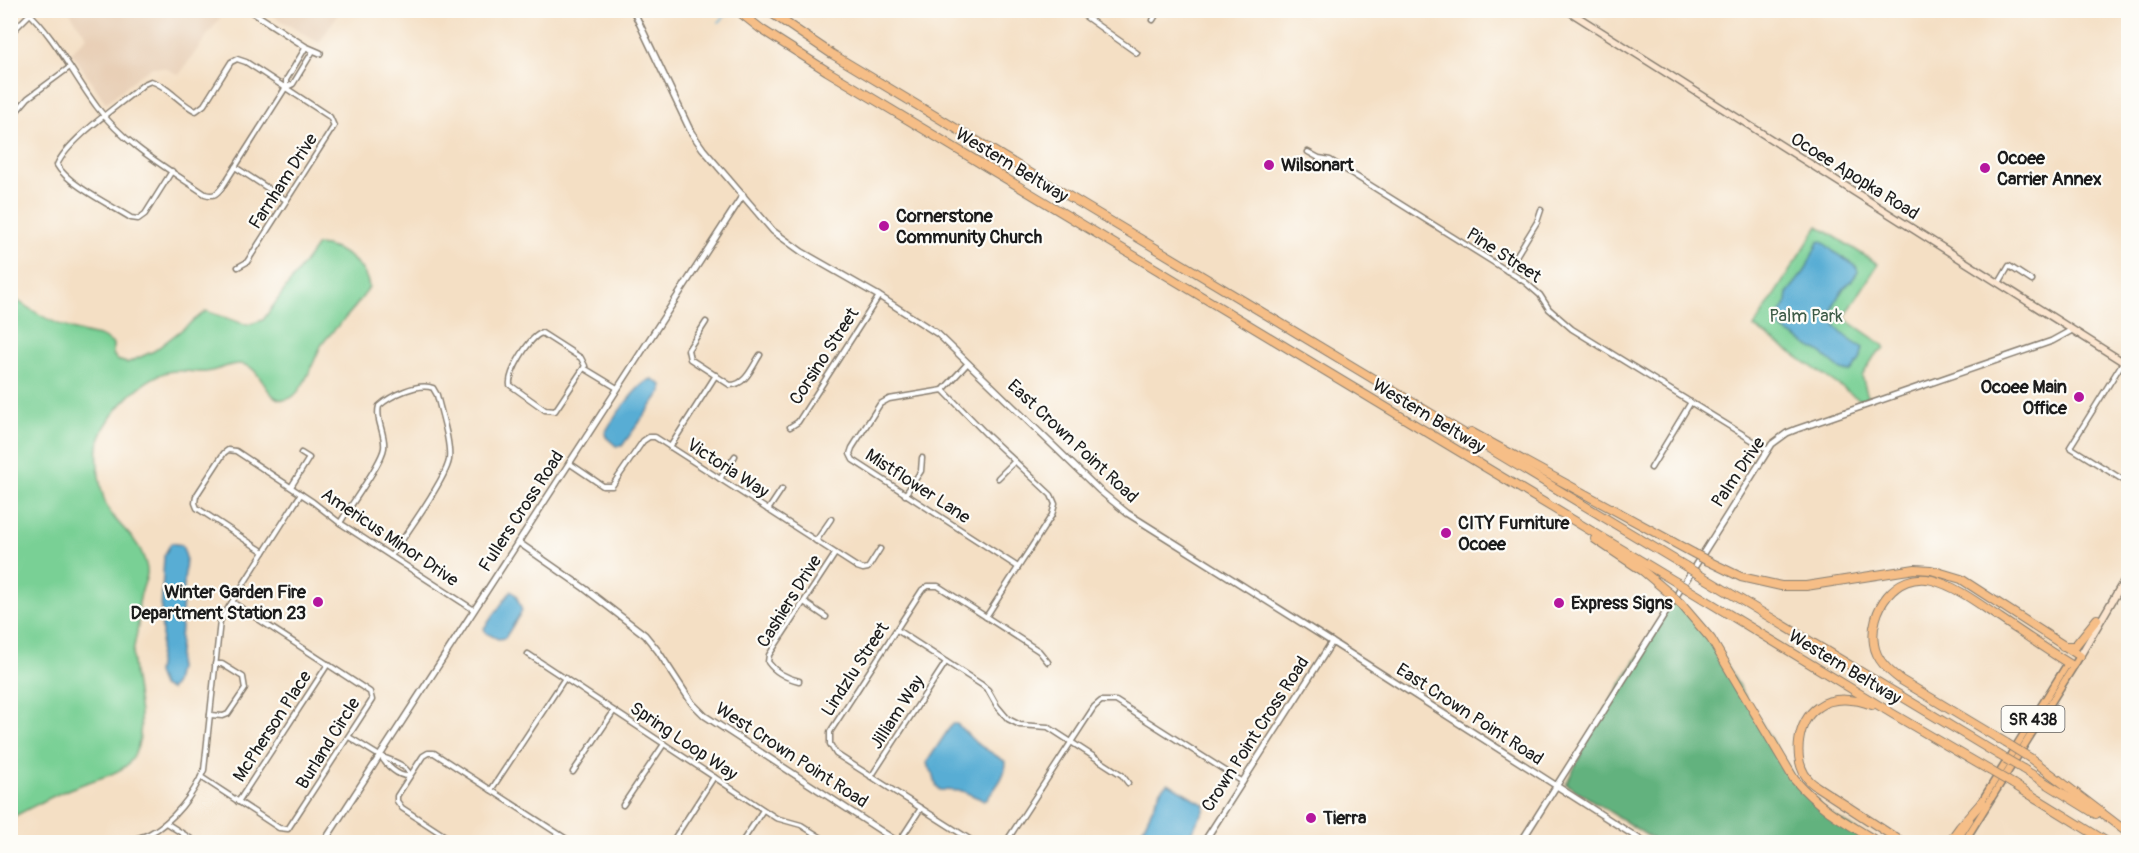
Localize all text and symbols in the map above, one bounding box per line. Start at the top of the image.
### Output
street label: Western Beltway [951,123,1073,208]
street label: Ocoee Apopka Road [1786,128,1923,225]
street label: Farnham Drive [244,129,323,234]
place label: Ocoee Carrier Annex [1997,147,2102,191]
place label: Wilsonart [1281,154,1354,177]
marker: Wilsonart [1262,158,1276,172]
marker: Ocoee Carrier Annex [1978,161,1992,175]
place label: Cornerstone Community Church [896,205,1043,249]
marker: Cornerstone Community Church [877,219,891,233]
street label: Pine Street [1462,223,1546,289]
street label: Corsino Street [784,303,865,409]
park label: Palm Park [1769,305,1843,328]
street label: Western Beltway [1368,374,1490,459]
street label: East Crown Point Road [1002,375,1143,508]
place label: Ocoee Main Office [1981,376,2068,420]
marker: Ocoee Main Office [2072,390,2086,404]
street label: Victoria Way [682,433,773,504]
street label: Palm Drive [1706,433,1770,512]
street label: Mistflower Lane [861,444,975,529]
street label: Fullers Cross Road [474,446,569,576]
street label: Americus Minor Drive [317,483,463,592]
place label: CITY Furniture Ocoee [1458,512,1571,556]
marker: CITY Furniture Ocoee [1439,526,1453,540]
street label: Cashiers Drive [752,551,827,652]
place label: Winter Garden Fire Department Station 23 [130,581,307,625]
place label: Express Signs [1571,592,1673,615]
marker: Winter Garden Fire Department Station 23 [311,595,325,609]
marker: Express Signs [1552,596,1566,610]
street label: Lindzlu Street [816,617,895,721]
street label: Western Beltway [1784,625,1906,710]
street label: Crown Point Cross Road [1197,652,1314,816]
street label: East Crown Point Road [1392,658,1548,771]
street label: McPherson Place [228,666,317,786]
street label: Jilliam Way [865,671,930,753]
street label: Burland Circle [291,693,366,793]
street label: Spring Loop Way [625,697,742,786]
street label: West Crown Point Road [711,697,872,813]
road number: SR 438 [2002,706,2064,732]
place label: Tierra [1322,807,1367,830]
marker: Tierra [1304,811,1318,825]

